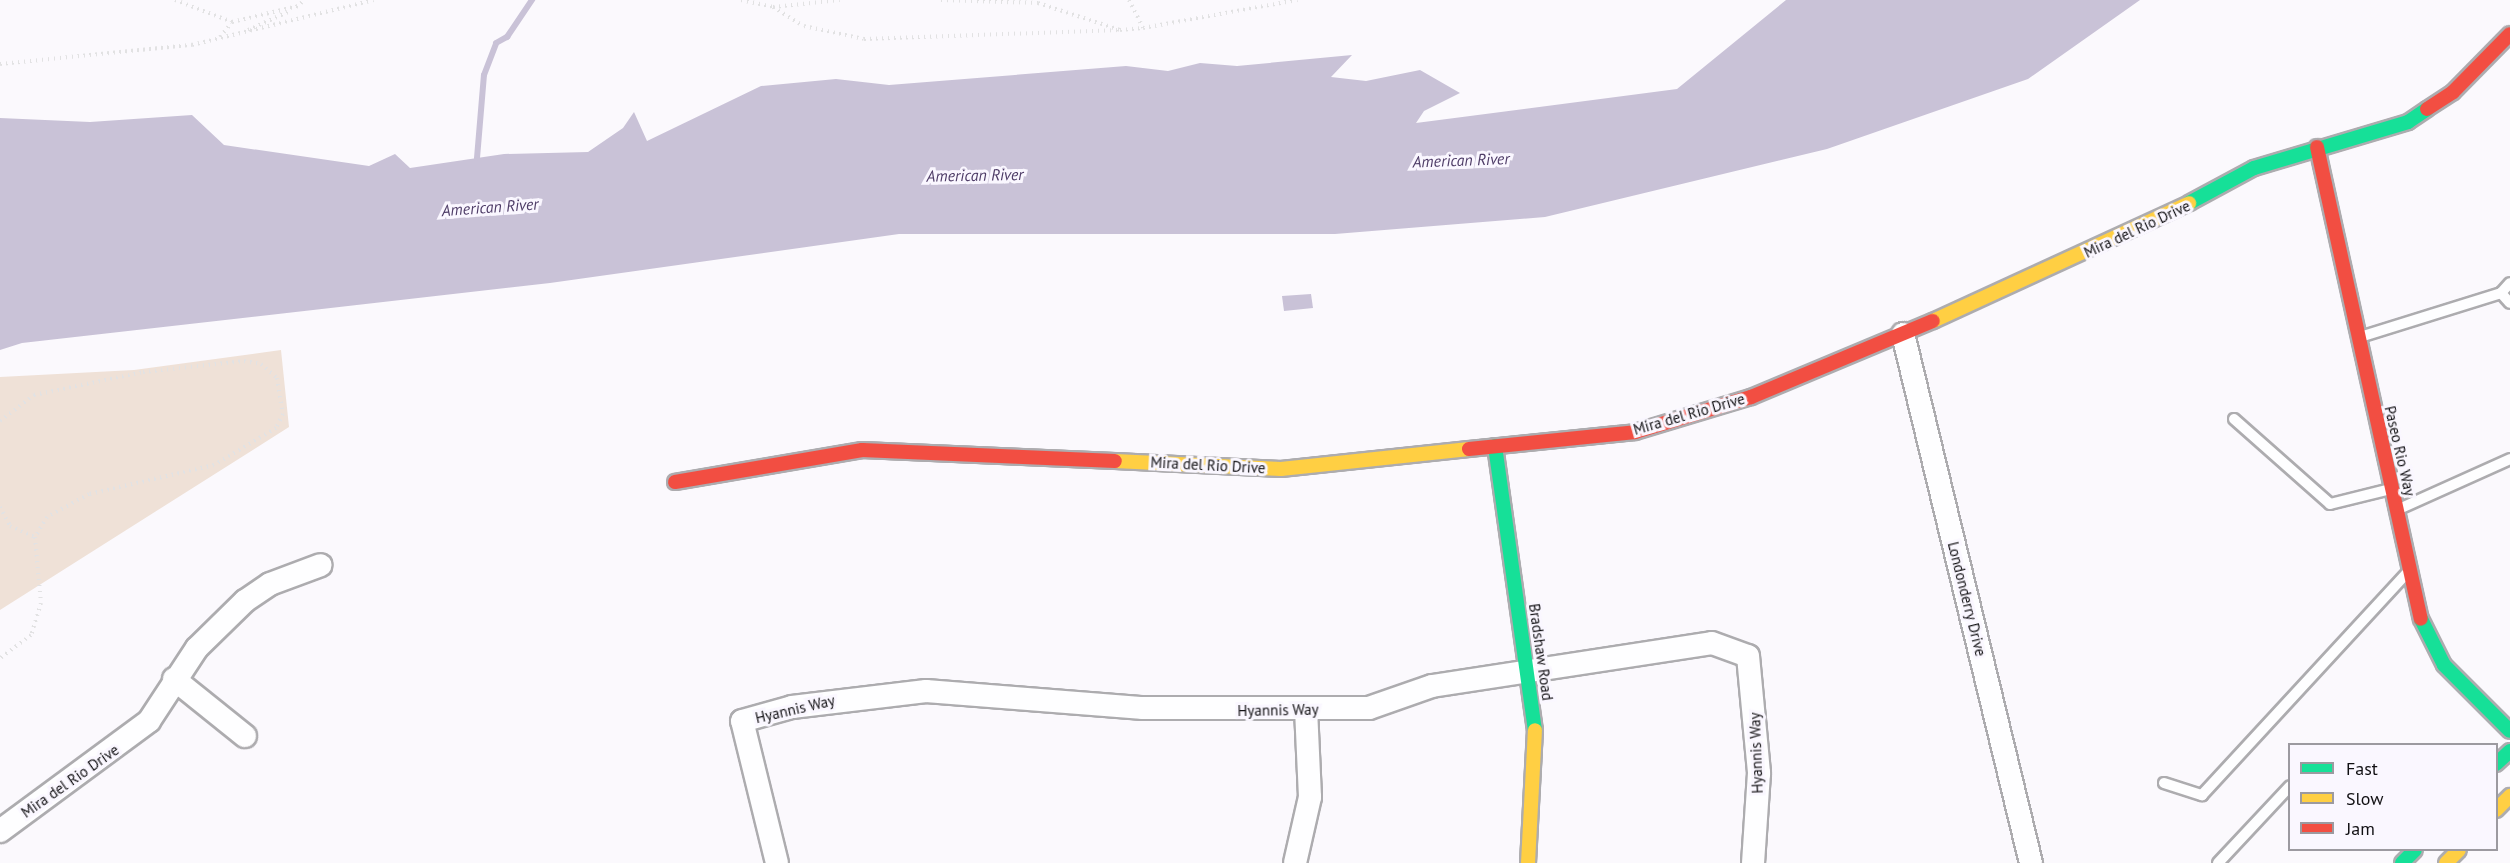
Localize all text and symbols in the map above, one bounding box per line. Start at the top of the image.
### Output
water label: American River [1412,149,1510,171]
water label: American River [926,165,1024,185]
water label: American River [441,194,539,220]
street label: Mira del Rio Drive [2081,197,2193,261]
street label: Mira del Rio Drive [1631,389,1747,439]
street label: Paseo Rio Way [2381,404,2419,498]
street label: Mira del Rio Drive [1150,453,1266,477]
street label: Londonderry Drive [1944,540,1990,658]
street label: Bradshaw Road [1525,602,1557,702]
street label: Hyannis Way [753,691,837,727]
street label: Hyannis Way [1237,700,1319,720]
street label: Hyannis Way [1746,712,1766,794]
street label: Mira del Rio Drive [18,741,122,821]
legend [2288,743,2498,851]
text: Fast [2346,757,2378,780]
text: Slow [2346,787,2384,810]
text: Jam [2346,817,2375,840]

